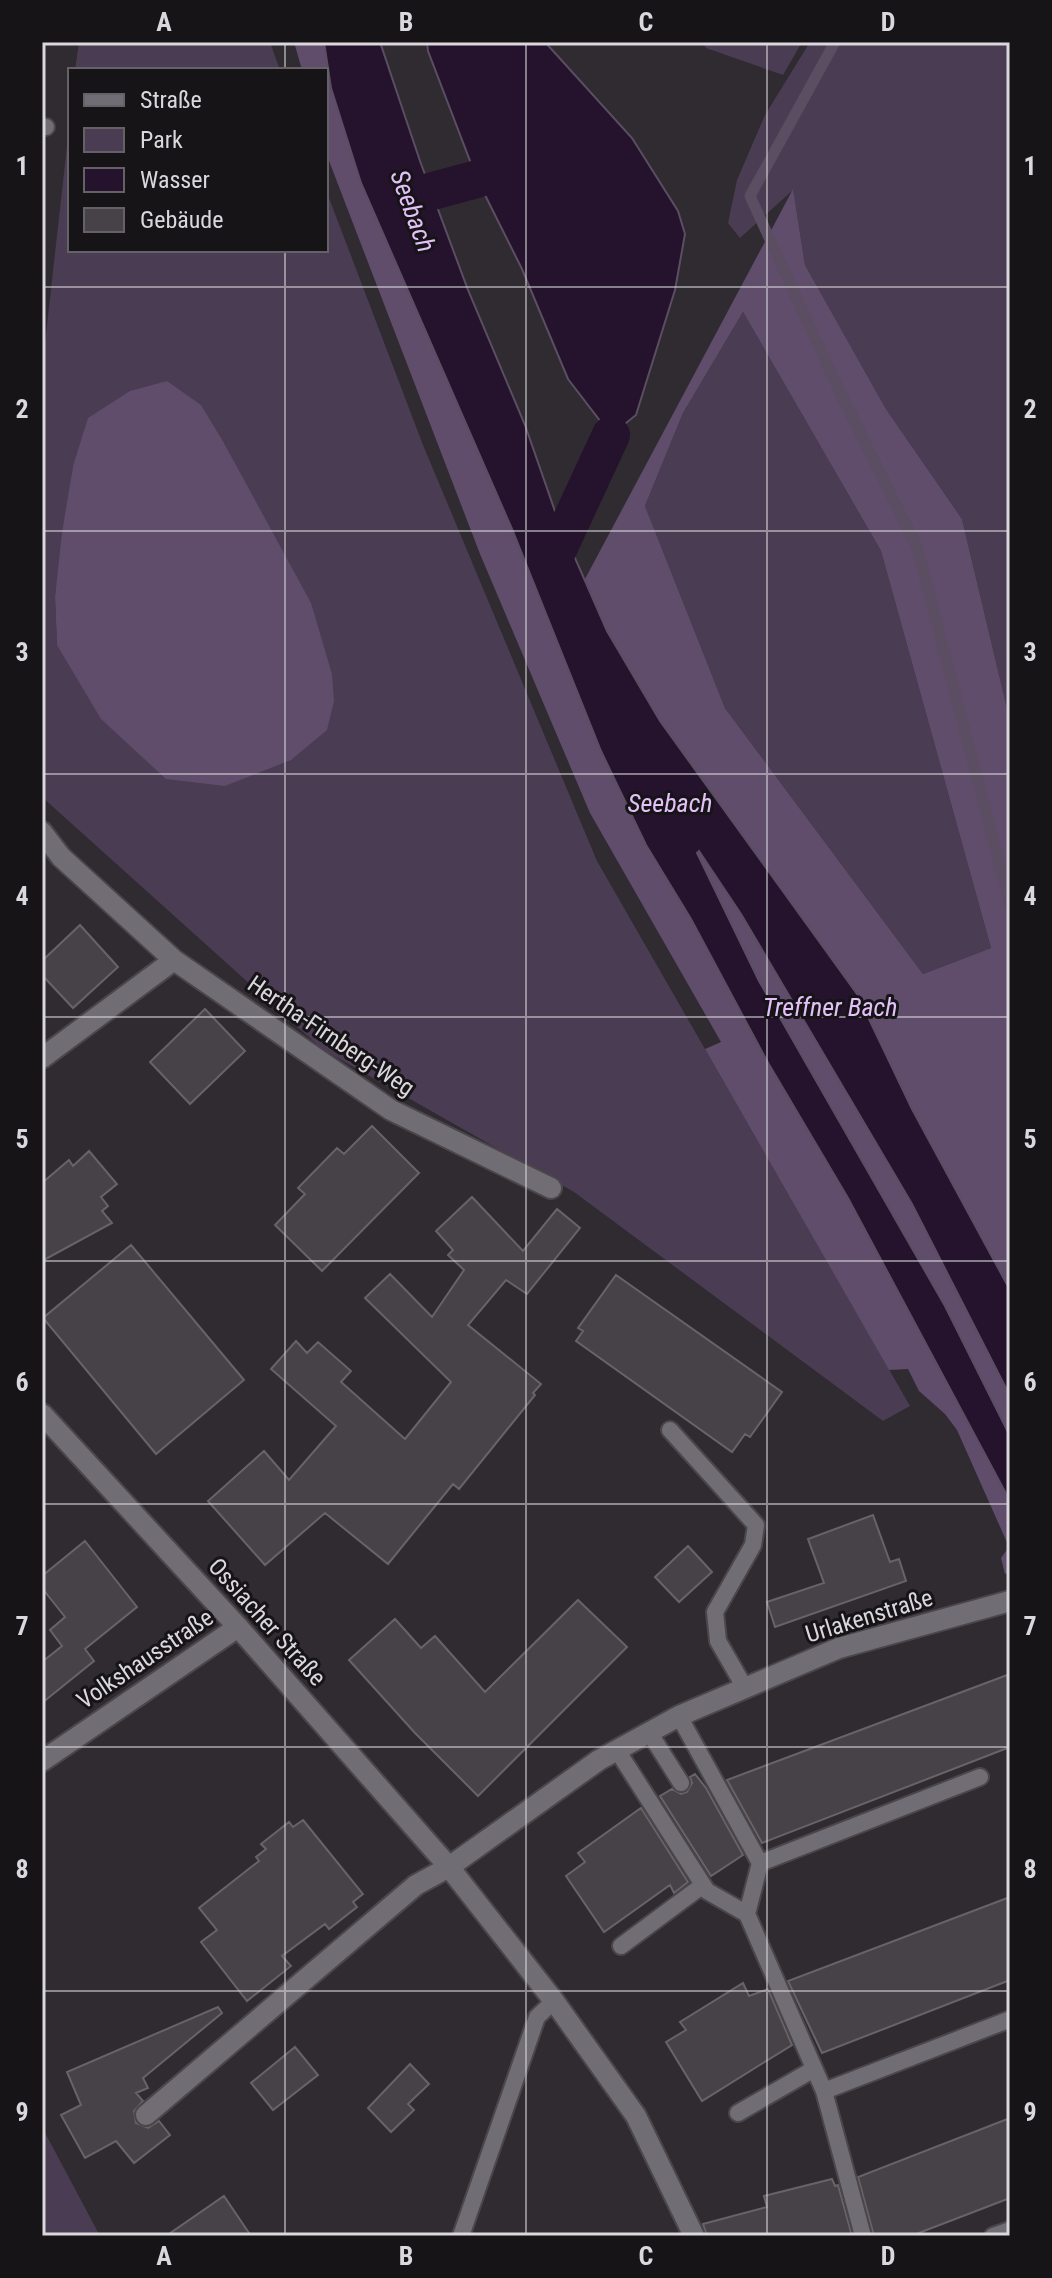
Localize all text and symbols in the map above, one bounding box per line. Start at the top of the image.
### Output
text: A [156,7,172,37]
text: B [399,7,413,37]
text: C [639,7,654,37]
text: D [881,7,895,37]
legend [68,68,328,252]
text: Straße [140,86,202,114]
text: Park [140,126,183,154]
text: 1 [15,151,29,181]
text: 1 [1023,151,1037,181]
text: Wasser [140,166,210,194]
water label: Seebach [384,166,442,256]
text: Gebäude [140,206,224,234]
text: 2 [15,394,29,424]
text: 2 [1023,394,1037,424]
text: 3 [15,637,29,667]
text: 3 [1023,637,1037,667]
water label: Seebach [627,788,713,818]
text: 4 [15,881,29,911]
text: 4 [1023,881,1037,911]
street label: Hertha-Firnberg-Weg [242,970,420,1102]
water label: Treffner Bach [763,992,897,1022]
text: 5 [15,1124,29,1154]
text: 5 [1023,1124,1037,1154]
text: 6 [15,1367,29,1397]
text: 6 [1023,1367,1037,1397]
street label: Ossiacher Straße [202,1553,332,1691]
street label: Urlakenstraße [802,1583,936,1649]
street label: Volkshausstraße [72,1603,218,1715]
text: 7 [15,1611,29,1641]
text: 7 [1023,1611,1037,1641]
text: 8 [15,1854,29,1884]
text: 8 [1023,1854,1037,1884]
text: 9 [15,2097,29,2127]
text: 9 [1023,2097,1037,2127]
text: A [156,2241,172,2271]
text: B [399,2241,413,2271]
text: C [639,2241,654,2271]
text: D [881,2241,895,2271]

